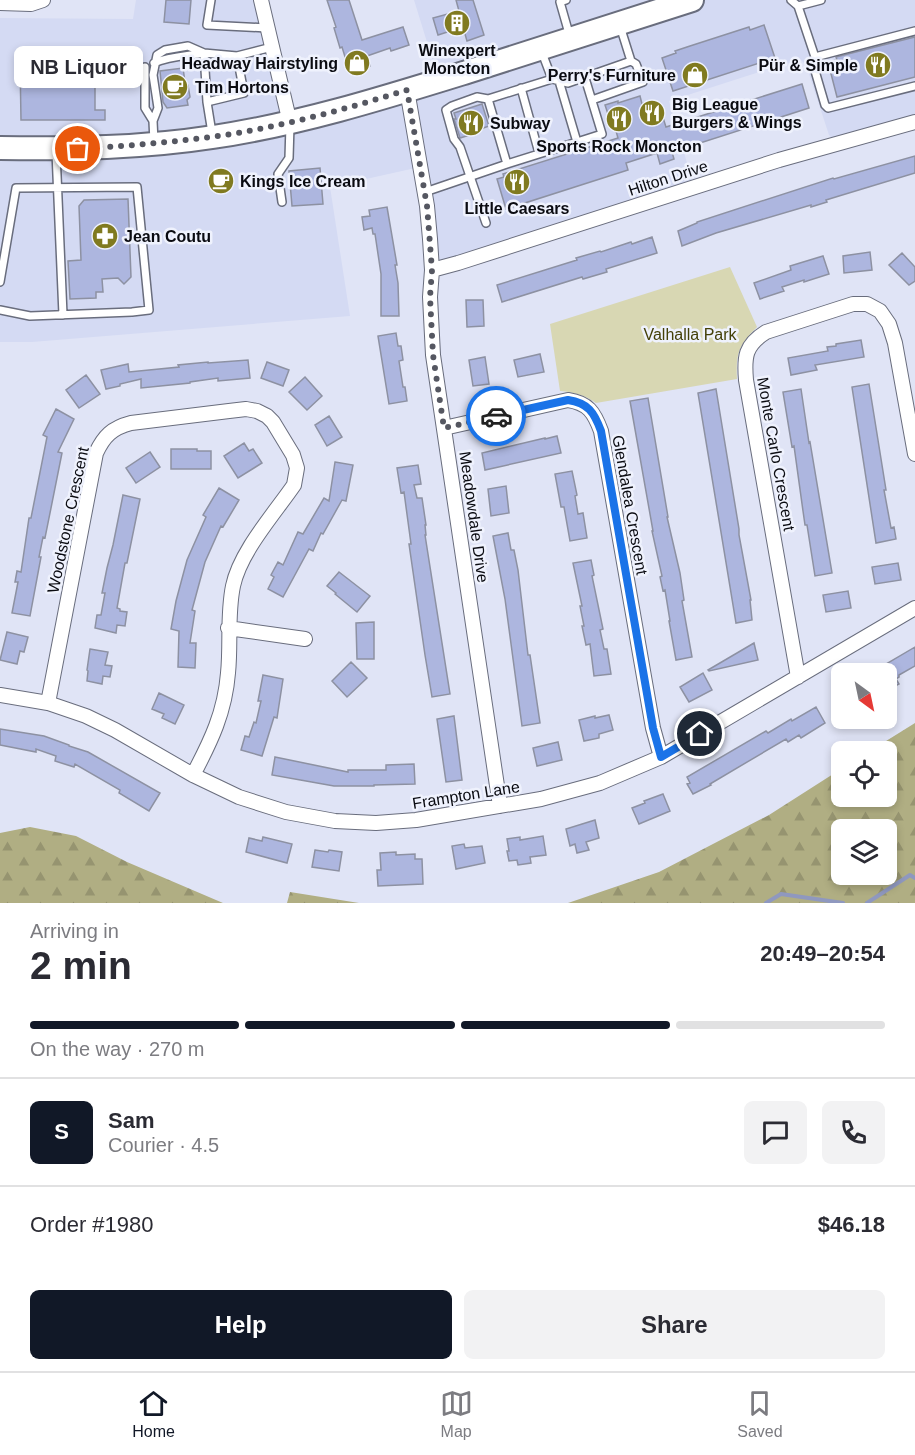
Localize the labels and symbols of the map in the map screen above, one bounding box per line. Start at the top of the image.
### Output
building icon: Winexpert Moncton [442,8,472,38]
place label: Winexpert Moncton [418,42,496,77]
callout: NB Liquor [14,47,142,89]
shop icon: Headway Hairstyling [342,48,372,78]
restaurant icon: Pür & Simple [863,50,893,80]
place label: Headway Hairstyling [182,55,338,72]
place label: Pür & Simple [758,57,858,74]
shop icon: Perry's Furniture [680,60,710,90]
place label: Perry's Furniture [548,67,676,84]
cafe icon: Tim Hortons [160,72,190,102]
place label: Tim Hortons [195,79,289,96]
place label: Big League Burgers & Wings [672,96,802,131]
restaurant icon: Big League Burgers & Wings [637,98,667,128]
restaurant icon: Sports Rock Moncton [604,104,634,134]
restaurant icon: Subway [456,108,486,138]
place label: Subway [490,115,551,132]
pin [52,123,103,174]
place label: Sports Rock Moncton [536,138,702,155]
street label: Hilton Drive [626,157,710,199]
cafe icon: Kings Ice Cream [206,166,236,196]
restaurant icon: Little Caesars [502,167,532,197]
place label: Kings Ice Cream [240,173,365,190]
place label: Little Caesars [465,200,570,217]
pharmacy icon: Jean Coutu [90,221,120,251]
place label: Jean Coutu [124,228,211,245]
park label: Valhalla Park [643,326,738,343]
street label: Monte Carlo Crescent [754,376,798,533]
courier [466,386,526,446]
street label: Glendalea Crescent [609,434,651,577]
street label: Woodstone Crescent [44,445,92,595]
street label: Meadowdale Drive [456,450,492,584]
north arrow [831,663,897,729]
pin [674,708,725,759]
street label: Frampton Lane [411,778,521,812]

